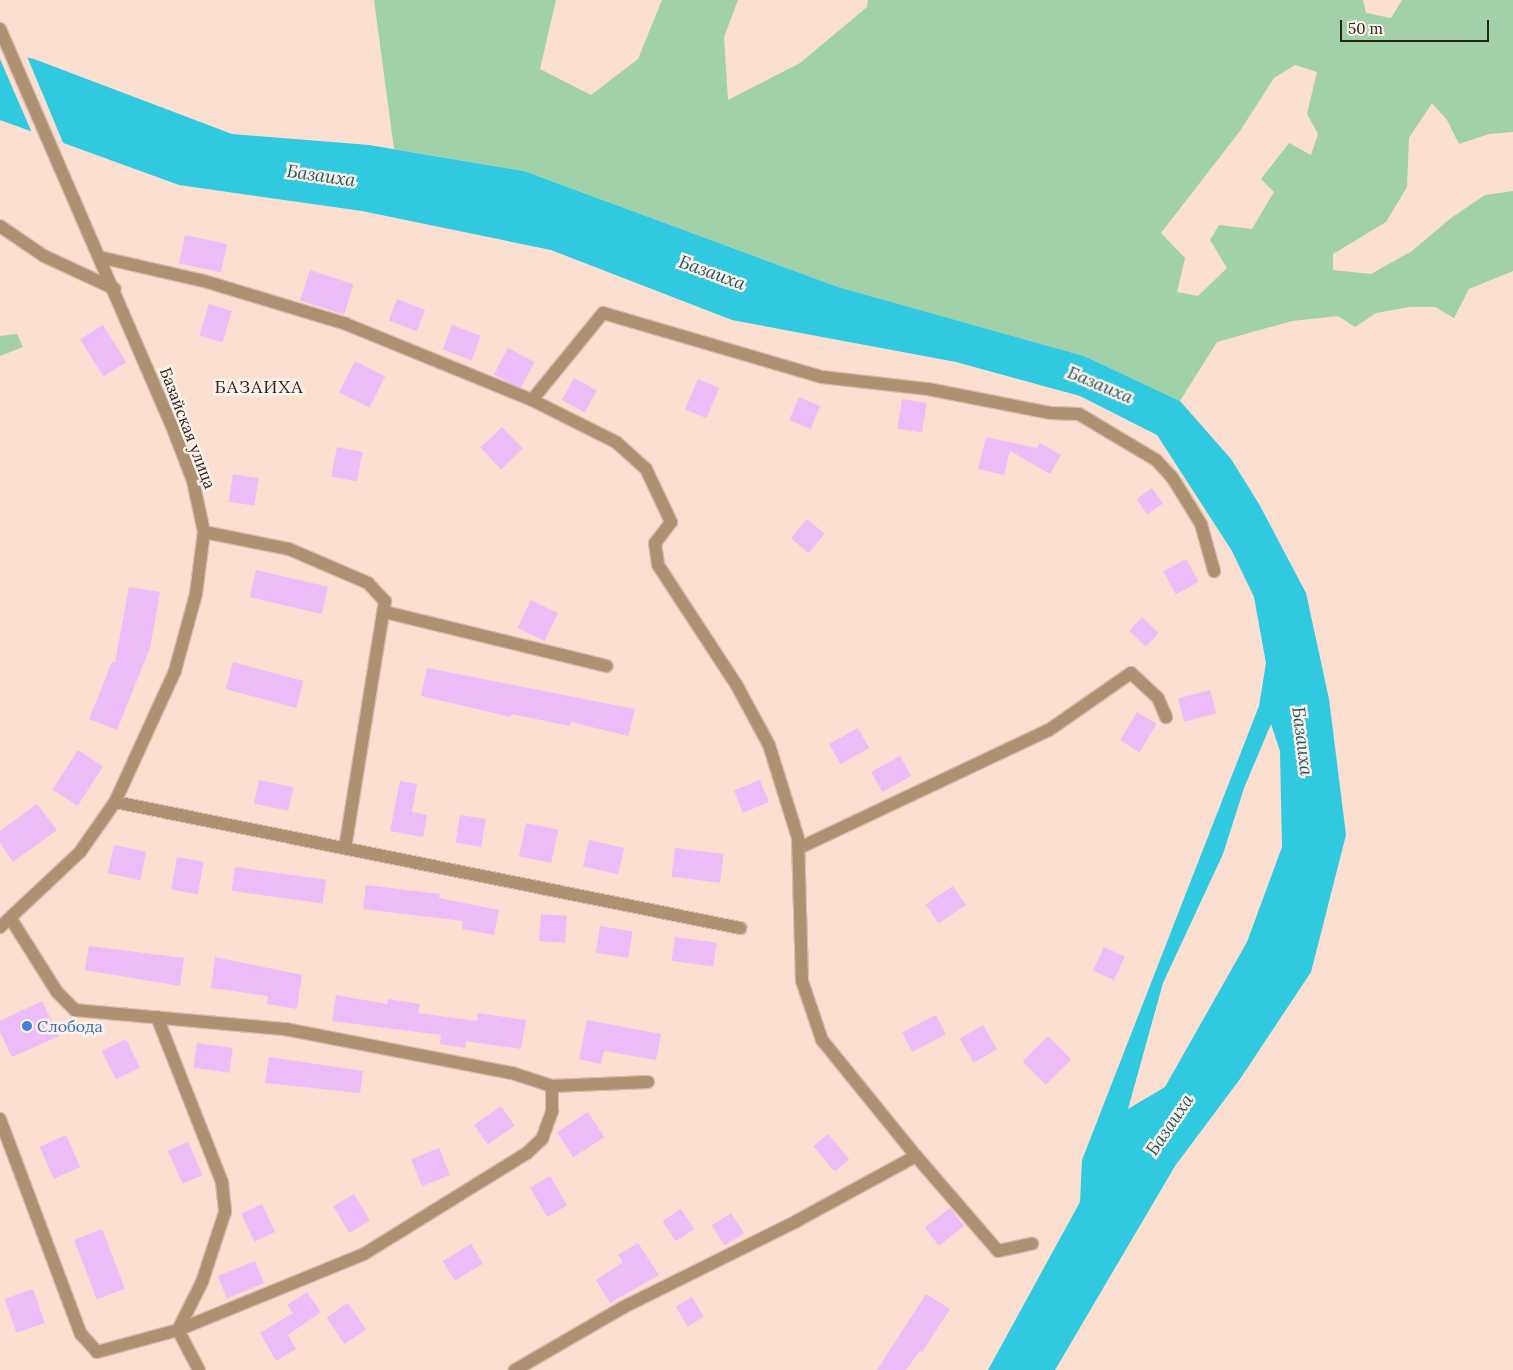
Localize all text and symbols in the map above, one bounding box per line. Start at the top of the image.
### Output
scale bar [1343,10,1492,42]
text: 50 m [1348,19,1383,38]
water label: Базаиха [285,160,357,192]
water label: Базаиха [676,251,748,295]
water label: Базаиха [1064,362,1136,408]
street label: Базайская улица [156,365,220,491]
district label: БАЗАИХА [214,376,304,398]
water label: Базаиха [1287,705,1317,777]
place label: Слобода [37,1016,103,1036]
marker: Слобода [21,1020,33,1032]
water label: Базаиха [1142,1090,1198,1160]

